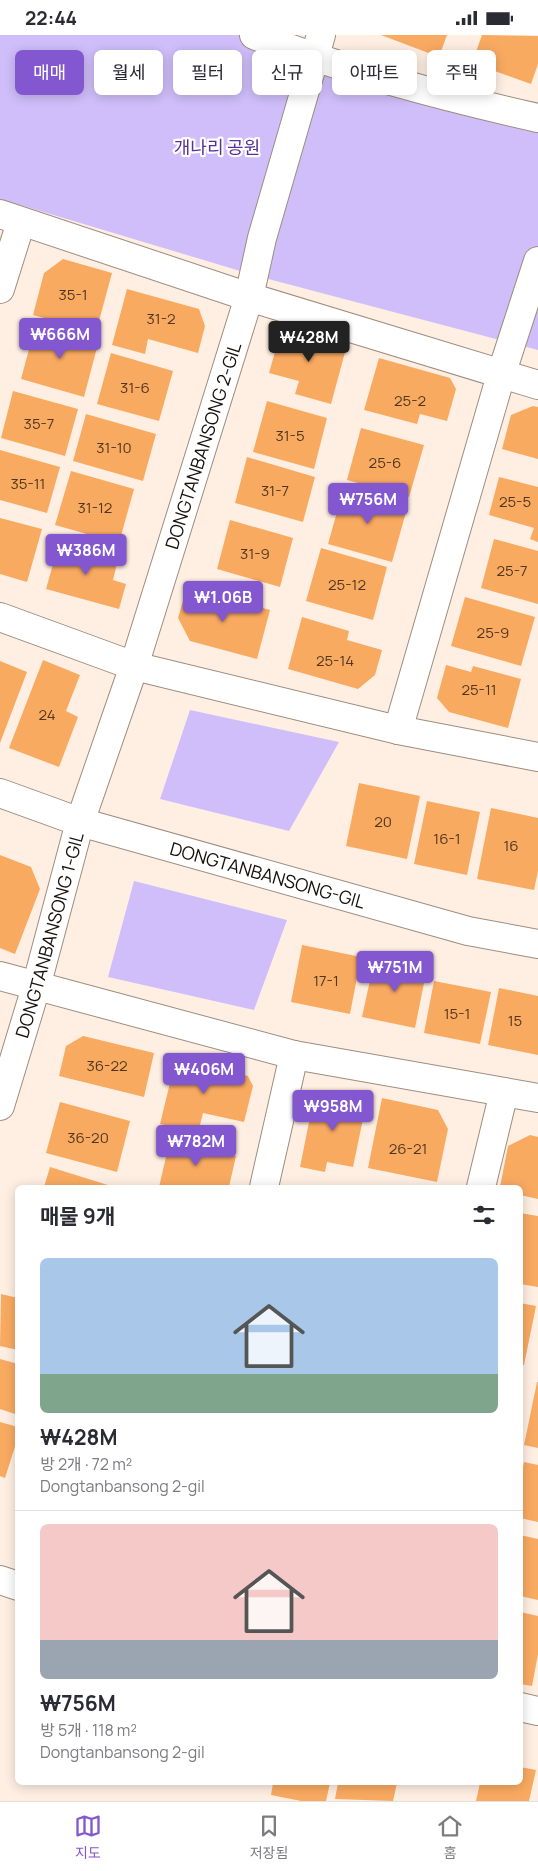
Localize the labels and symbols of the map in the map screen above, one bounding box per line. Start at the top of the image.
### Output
park label: 개나리 공원 [174,135,260,159]
house number: 35-1 [58,284,88,305]
house number: 31-2 [147,308,176,329]
pin: ₩666M [25,317,95,360]
pin: ₩428M [274,321,344,363]
street label: DONGTANBANSONG 2-GIL [159,339,246,552]
house number: 31-6 [120,377,150,398]
house number: 25-2 [394,390,426,411]
house number: 35-7 [24,413,54,434]
house number: 31-5 [275,425,305,446]
house number: 31-10 [96,437,132,458]
house number: 25-6 [369,452,401,473]
house number: 35-11 [11,473,45,494]
house number: 31-7 [261,480,289,501]
pin: ₩756M [333,483,403,525]
house number: 25-5 [499,491,531,512]
house number: 31-12 [78,497,112,518]
pin: ₩386M [51,533,121,576]
house number: 31-9 [240,543,270,564]
house number: 25-7 [496,560,528,581]
house number: 25-12 [328,574,366,595]
pin: ₩1.06B [182,581,264,623]
house number: 25-9 [477,622,509,643]
house number: 25-14 [316,650,354,671]
house number: 25-11 [461,679,497,700]
house number: 24 [38,704,56,725]
house number: 20 [374,811,392,832]
house number: 16-1 [433,828,461,849]
street label: DONGTANBANSONG 1-GIL [9,830,89,1041]
house number: 16 [503,835,519,856]
street label: DONGTANBANSONG-GIL [167,836,368,914]
pin: ₩751M [360,951,430,993]
house number: 17-1 [313,970,339,991]
house number: 15-1 [444,1003,470,1024]
house number: 15 [508,1010,522,1031]
pin: ₩406M [169,1053,239,1095]
house number: 36-22 [86,1055,128,1076]
pin: ₩958M [298,1089,368,1132]
pin: ₩782M [161,1125,231,1167]
house number: 36-20 [67,1127,109,1148]
house number: 26-21 [389,1138,427,1159]

